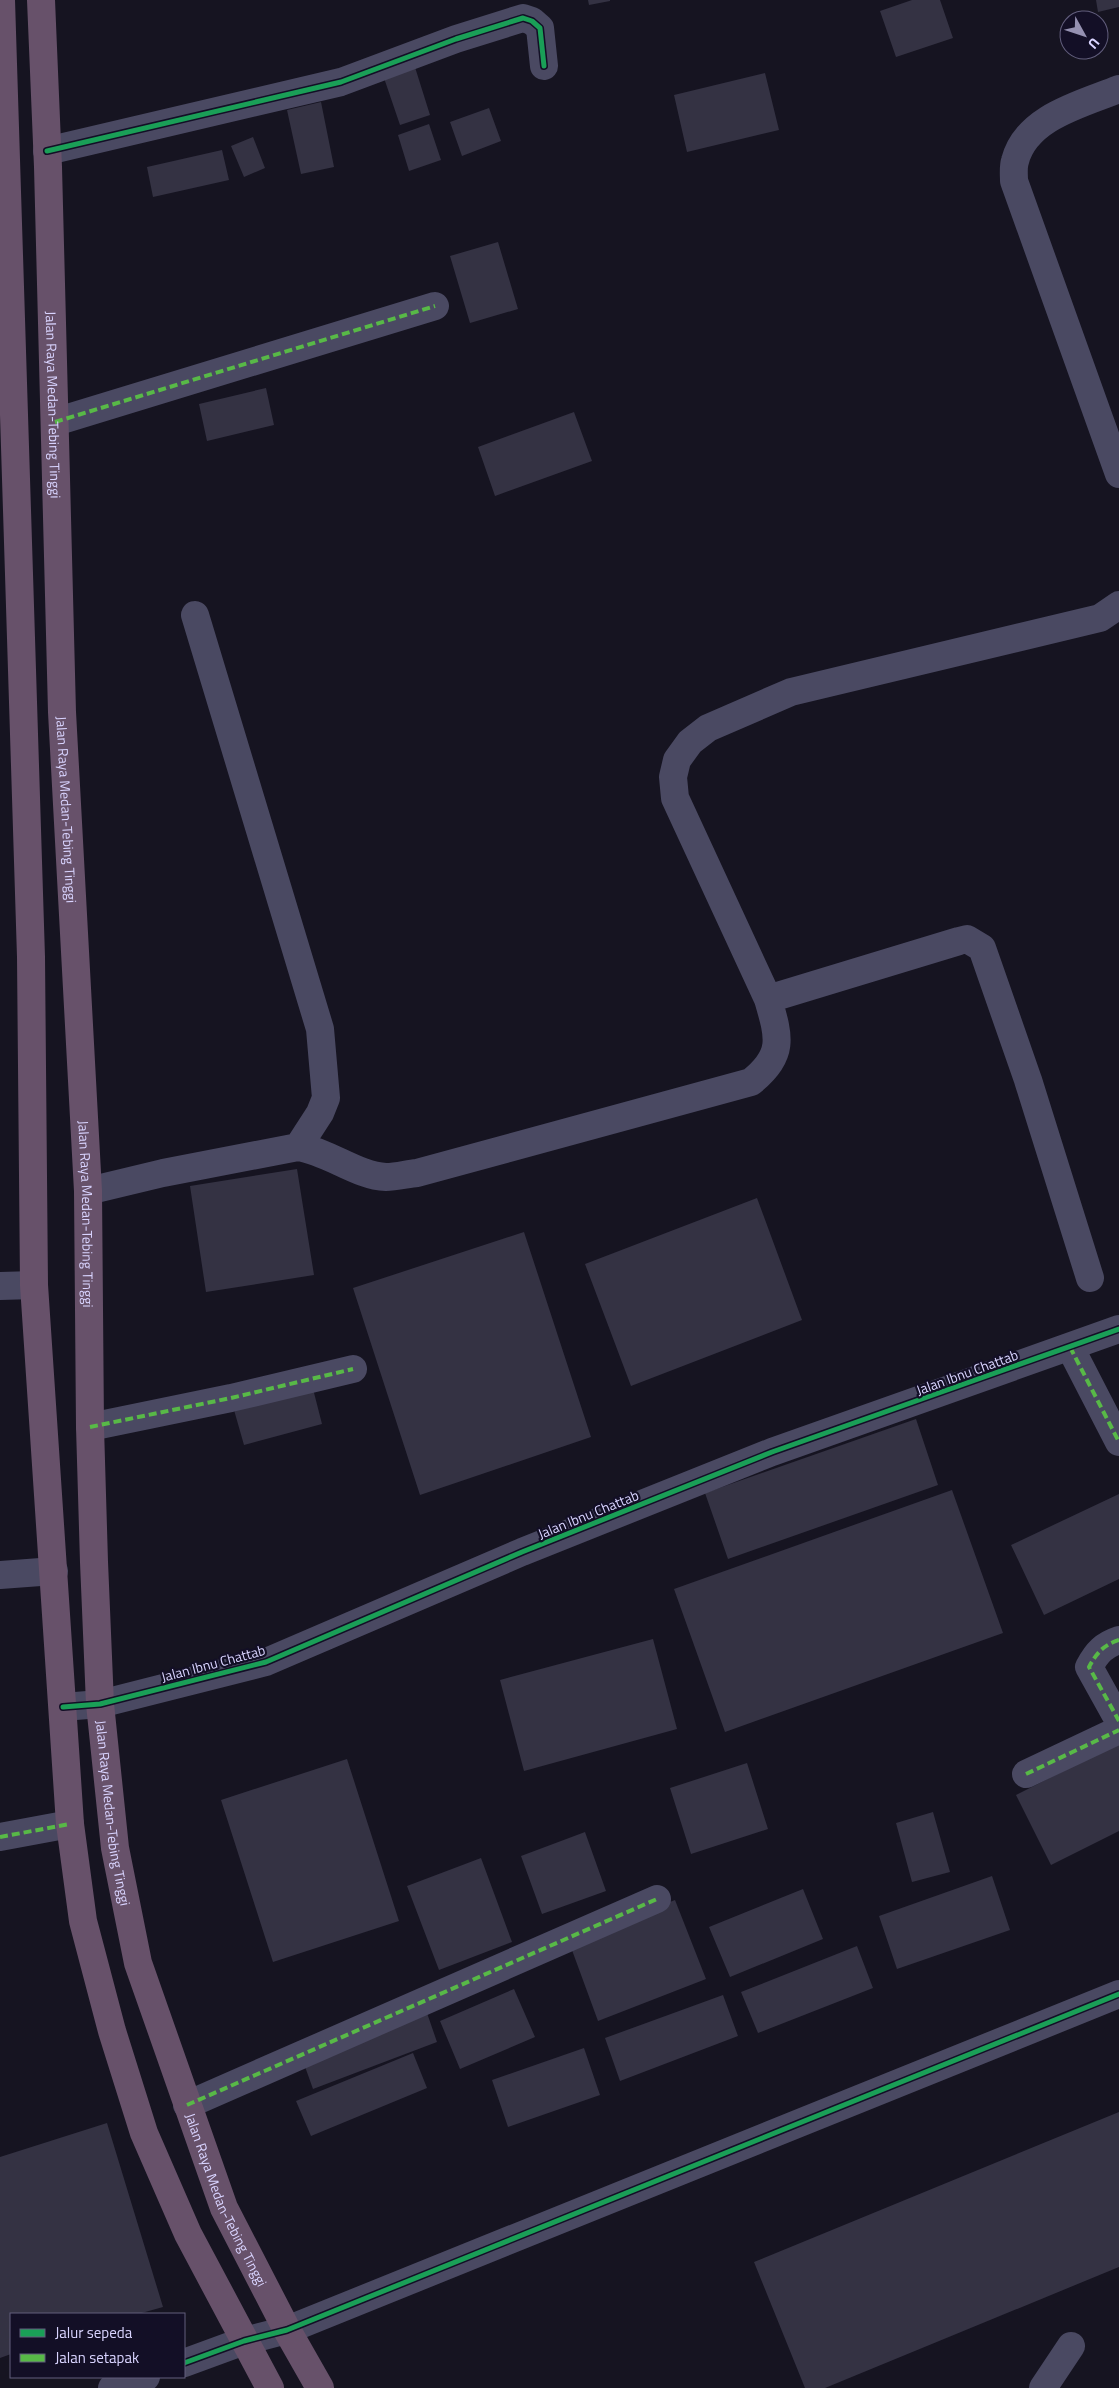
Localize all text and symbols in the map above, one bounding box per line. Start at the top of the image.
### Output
north arrow [1059,10,1109,60]
text: U [1083,33,1105,54]
street label: Jalan Raya Medan-Tebing Tinggi [41,311,67,499]
street label: Jalan Raya Medan-Tebing Tinggi [52,716,83,904]
street label: Jalan Raya Medan-Tebing Tinggi [74,1120,99,1308]
street label: Jalan Ibnu Chattab [913,1344,1021,1400]
street label: Jalan Ibnu Chattab [534,1484,642,1544]
street label: Jalan Ibnu Chattab [159,1639,267,1687]
street label: Jalan Raya Medan-Tebing Tinggi [91,1719,137,1908]
street label: Jalan Raya Medan-Tebing Tinggi [181,2110,273,2290]
legend [10,2313,185,2378]
text: Jalur sepeda [55,2321,133,2344]
text: Jalan setapak [55,2346,139,2369]

